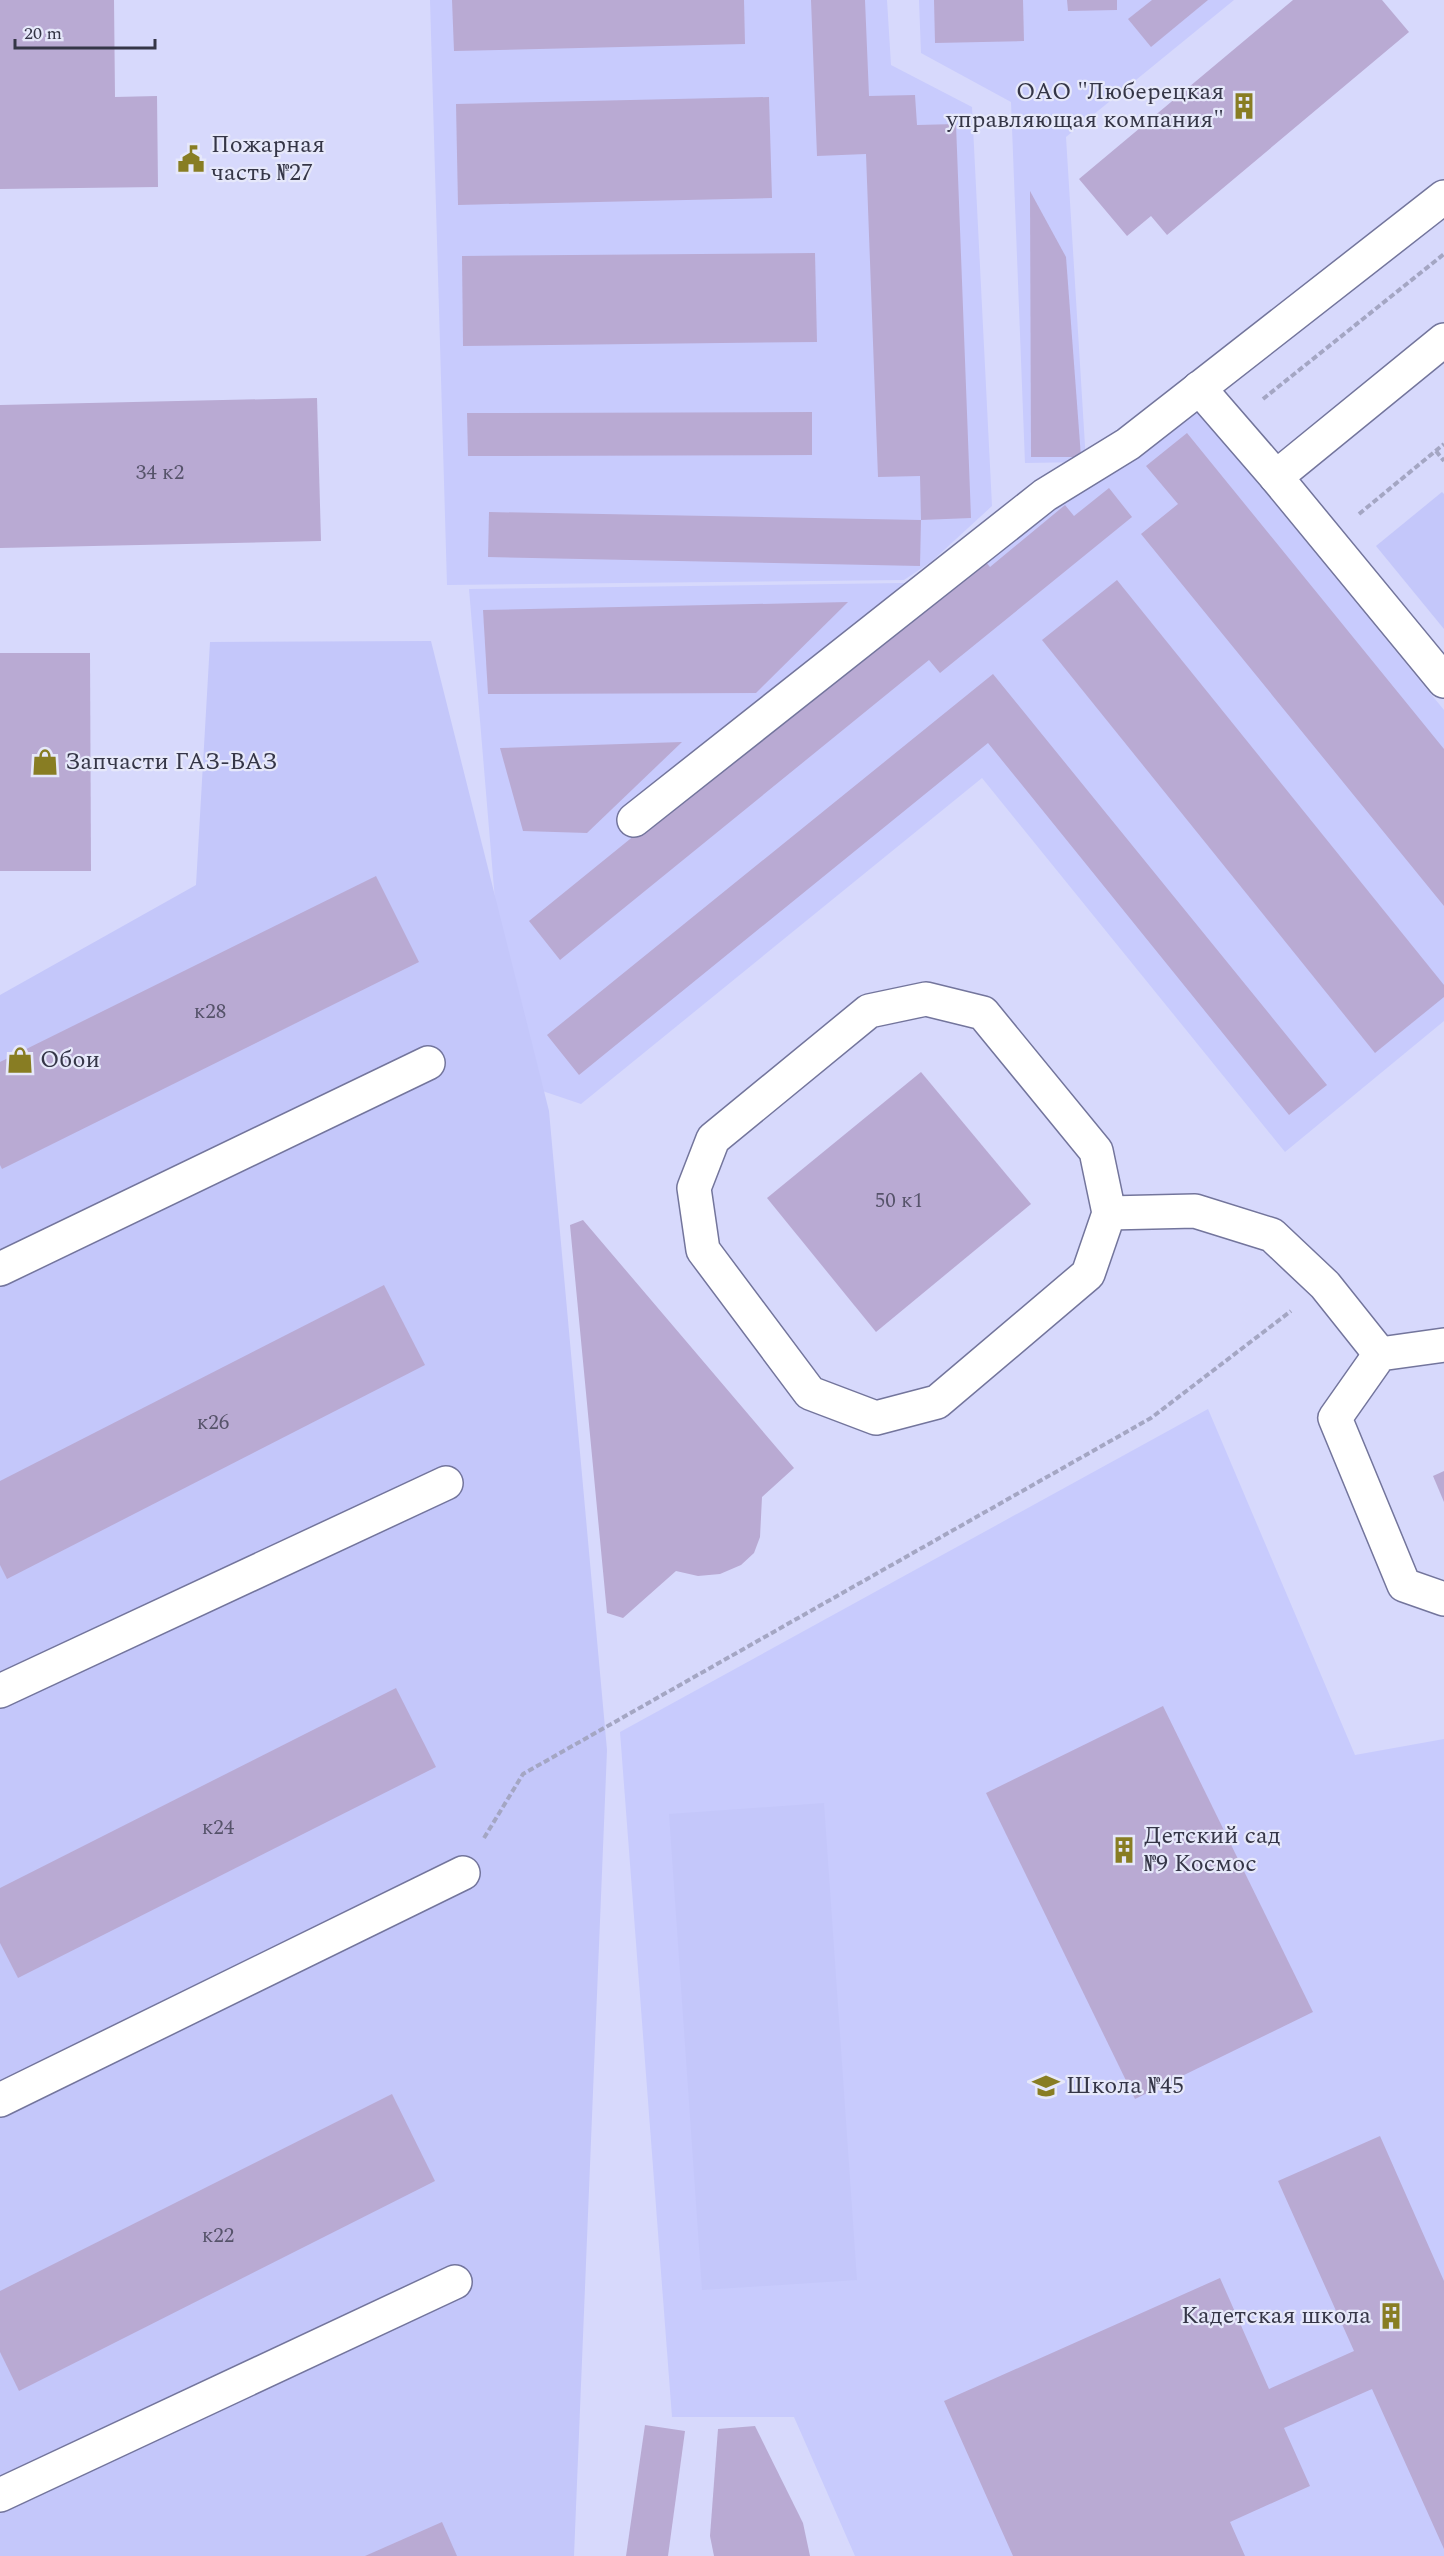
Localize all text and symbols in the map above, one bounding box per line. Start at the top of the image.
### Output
scale bar [15,12,154,50]
text: 20 m [24,20,62,47]
place label: ОАО "Люберецкая управляющая компания" [945,74,1224,138]
building icon: ОАО "Люберецкая управляющая компания" [1229,91,1259,121]
place label: Пожарная часть №27 [211,127,325,191]
public building icon: Пожарная часть №27 [176,144,206,174]
house number: 34 к2 [136,457,184,489]
place label: Запчасти ГАЗ-ВАЗ [65,744,278,780]
shop icon: Запчасти ГАЗ-ВАЗ [30,747,60,777]
house number: к28 [194,996,226,1028]
place label: Обои [40,1042,100,1078]
shop icon: Обои [5,1045,35,1075]
house number: 50 к1 [875,1185,923,1217]
house number: к26 [197,1407,229,1439]
house number: к24 [202,1812,235,1844]
place label: Детский сад №9 Космос [1144,1818,1281,1882]
building icon: Детский сад №9 Космос [1109,1835,1139,1865]
place label: Школа №45 [1066,2068,1184,2104]
school or university icon: Школа №45 [1031,2071,1061,2101]
house number: к22 [202,2220,234,2252]
place label: Кадетская школа [1181,2298,1371,2334]
building icon: Кадетская школа [1376,2301,1406,2331]

